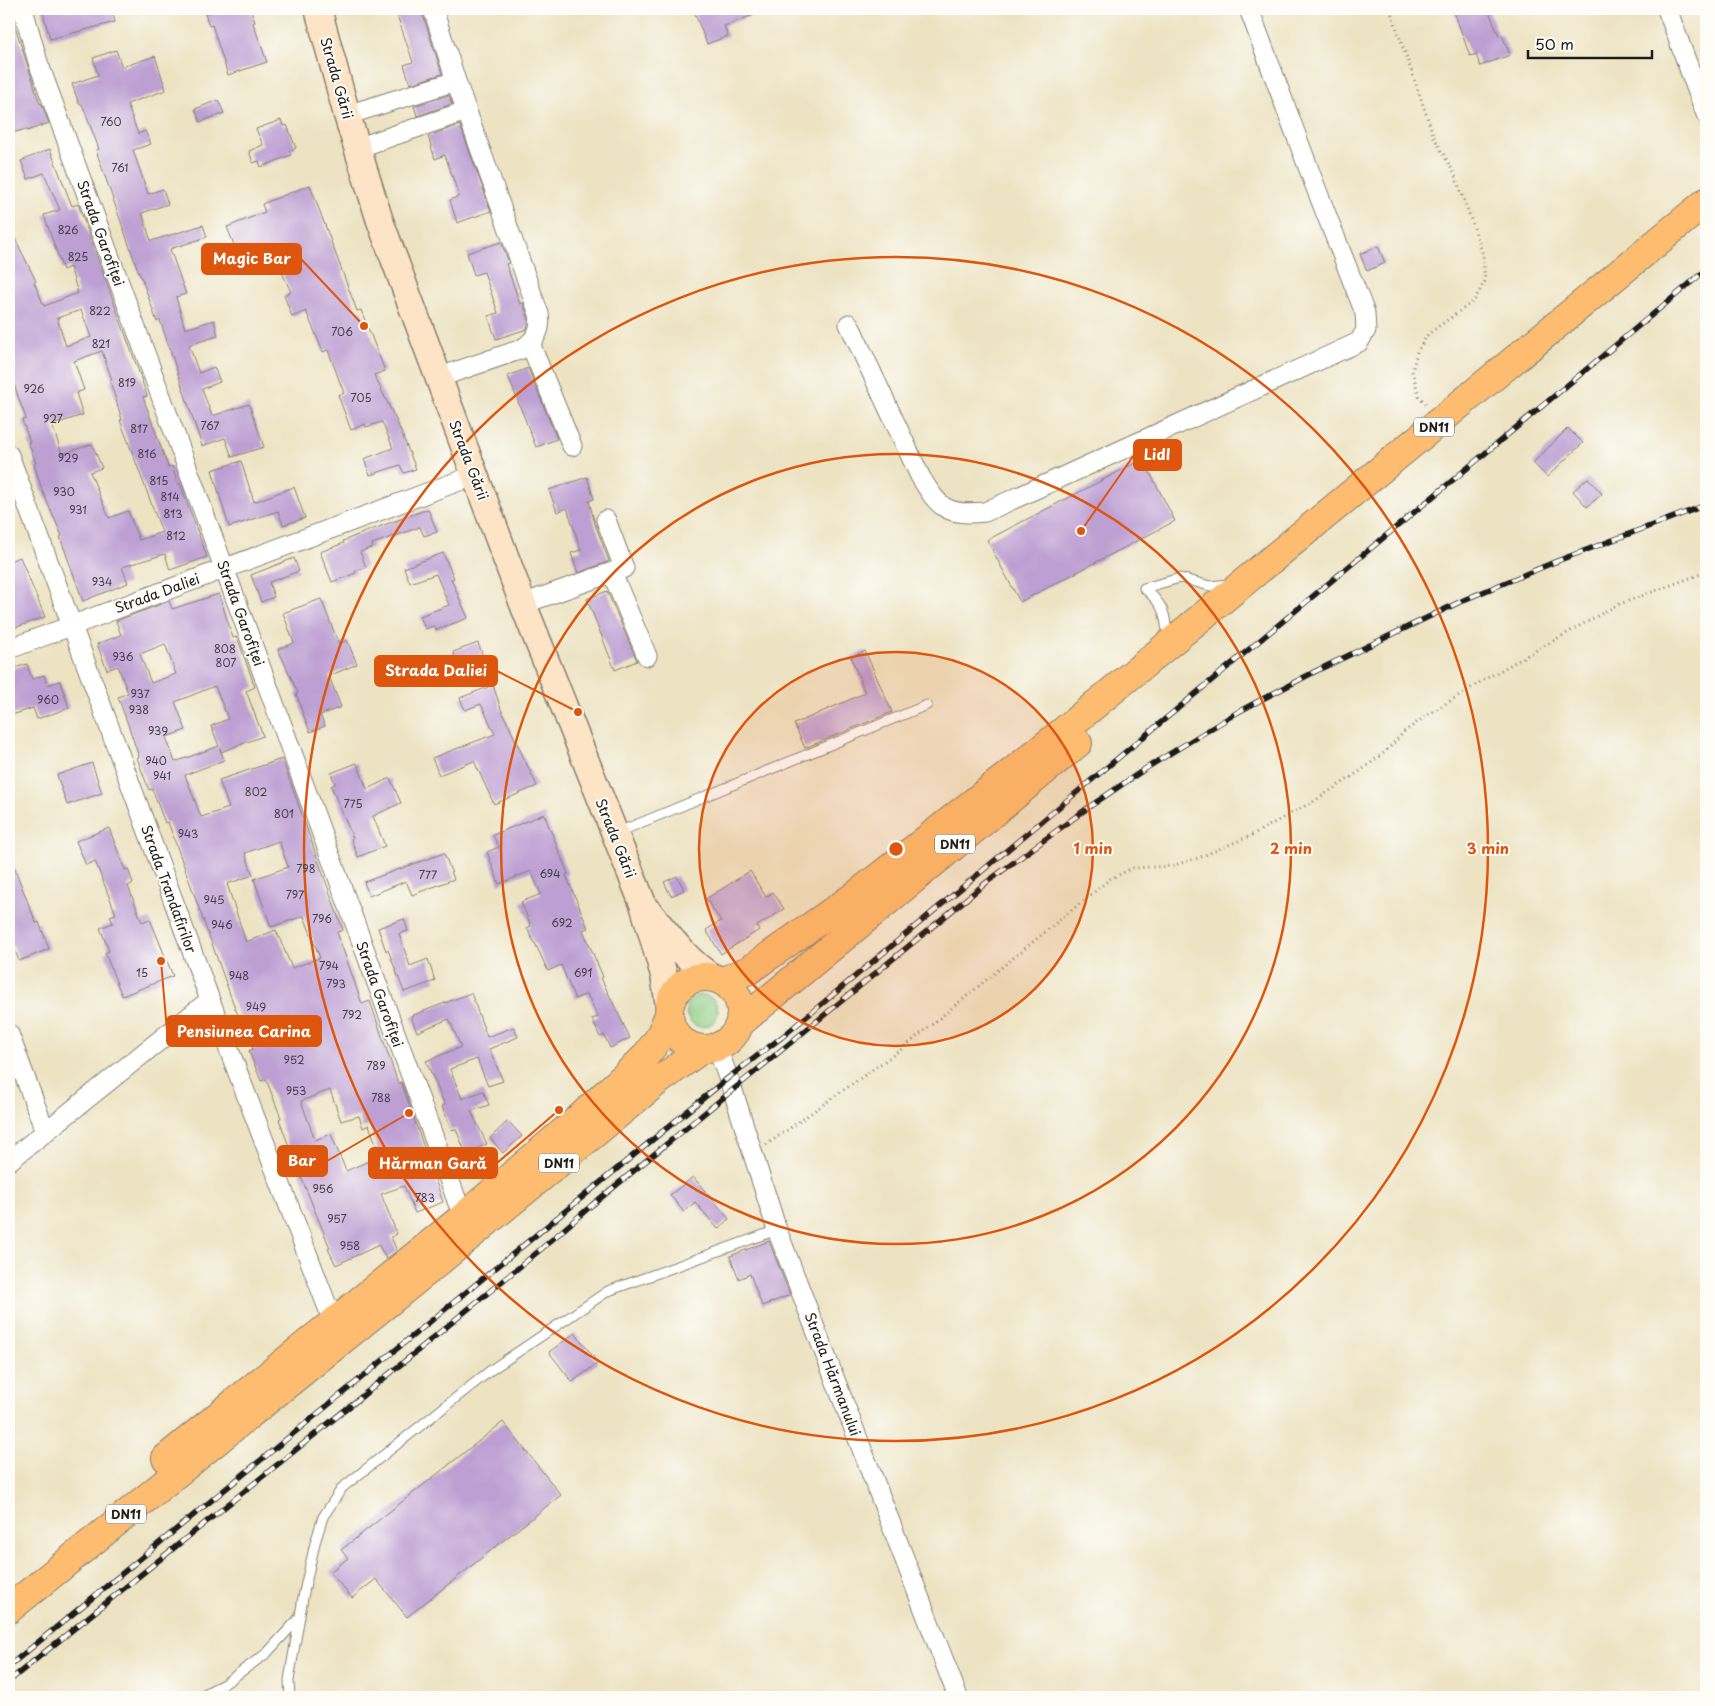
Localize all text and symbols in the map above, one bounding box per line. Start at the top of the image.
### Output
scale bar [1528,28,1651,60]
text: 50 m [1535,32,1574,55]
street label: Strada Gării [315,35,359,121]
house number: 760 [100,113,122,130]
house number: 761 [112,159,128,176]
street label: Strada Garofiței [72,177,130,289]
house number: 826 [58,221,78,238]
callout: Magic Bar [202,244,301,274]
text: Magic Bar [213,246,291,269]
house number: 825 [68,248,88,265]
house number: 822 [89,302,111,319]
house number: 706 [331,323,353,340]
house number: 821 [92,335,110,352]
house number: 819 [118,374,136,391]
house number: 926 [23,380,45,397]
house number: 705 [350,389,372,406]
house number: 927 [43,410,63,427]
house number: 767 [201,417,219,434]
street label: Strada Gării [444,417,494,503]
road number: DN11 [1414,418,1454,437]
house number: 817 [130,420,148,437]
callout: Lidl [1134,440,1181,470]
text: Lidl [1144,442,1170,465]
house number: 816 [138,445,156,462]
house number: 929 [58,449,78,466]
house number: 815 [150,472,168,489]
house number: 930 [53,483,75,500]
house number: 814 [161,488,180,505]
house number: 931 [69,501,87,518]
house number: 813 [164,505,183,522]
house number: 812 [166,527,186,544]
street label: Strada Garofiței [212,557,270,669]
street label: Strada Daliei [112,568,202,618]
house number: 934 [92,573,112,590]
house number: 808 [214,640,236,657]
house number: 936 [112,648,134,665]
house number: 807 [216,654,236,671]
callout: Strada Daliei [375,656,497,686]
text: Strada Daliei [385,658,487,681]
house number: 937 [130,685,150,702]
house number: 960 [37,691,59,708]
house number: 938 [129,701,149,718]
house number: 939 [148,722,168,739]
house number: 940 [145,752,167,769]
house number: 941 [153,767,171,784]
house number: 802 [245,783,267,800]
house number: 775 [343,795,363,812]
street label: Strada Gării [590,795,642,881]
house number: 801 [274,805,294,822]
street label: Strada Trandafirilor [136,822,202,957]
house number: 943 [178,825,198,842]
road number: DN11 [935,834,975,854]
text: 1 min [1074,836,1112,859]
text: 2 min [1270,836,1312,859]
text: 3 min [1467,836,1509,859]
centre of rings [887,840,905,858]
house number: 798 [296,860,316,877]
house number: 694 [539,865,561,882]
house number: 777 [419,866,437,883]
house number: 797 [286,886,304,903]
house number: 945 [204,891,224,908]
house number: 796 [312,910,332,927]
house number: 692 [551,914,573,931]
house number: 946 [211,916,233,933]
street label: Strada Garofiței [351,938,409,1050]
house number: 794 [319,957,339,974]
house number: 15 [136,964,148,981]
house number: 691 [574,964,592,981]
house number: 948 [229,967,249,984]
house number: 793 [326,975,346,992]
house number: 949 [246,998,266,1015]
house number: 792 [342,1006,362,1023]
callout: Pensiunea Carina [167,1016,321,1046]
text: Pensiunea Carina [177,1019,312,1042]
house number: 952 [284,1051,305,1068]
house number: 789 [366,1057,386,1074]
house number: 953 [286,1082,306,1099]
house number: 788 [371,1089,391,1106]
callout: Bar [278,1146,327,1176]
text: Bar [288,1148,316,1171]
callout: Hărman Gară [369,1148,497,1178]
text: Hărman Gară [379,1151,488,1174]
road number: DN11 [539,1154,579,1172]
house number: 956 [312,1180,334,1197]
house number: 783 [415,1189,435,1206]
house number: 957 [327,1210,347,1227]
house number: 958 [340,1237,360,1254]
street label: Strada Hărmanului [800,1309,866,1439]
road number: DN11 [106,1505,146,1524]

